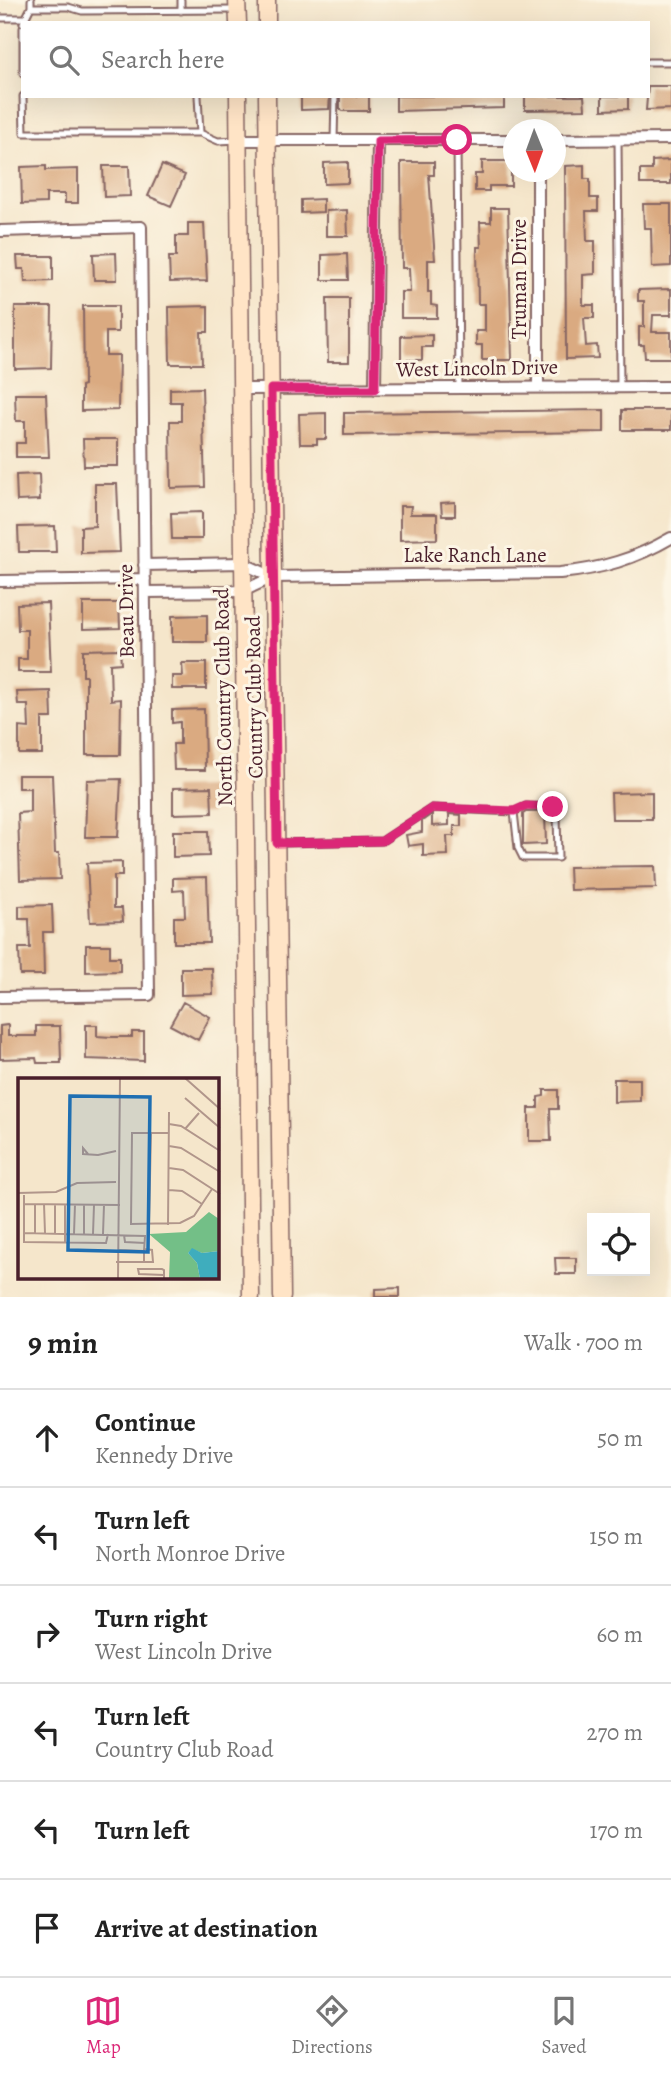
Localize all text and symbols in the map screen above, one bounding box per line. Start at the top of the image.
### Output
search box [21,21,650,98]
icon: search [45,41,83,79]
text: Search here [101,42,225,77]
north arrow [503,119,566,182]
route start [441,124,472,155]
street label: Truman Drive [505,219,533,339]
street label: West Lincoln Drive [395,353,558,383]
street label: Lake Ranch Lane [403,541,547,569]
street label: Beau Drive [111,564,141,658]
street label: North Country Club Road [207,587,239,806]
street label: Country Club Road [239,615,269,779]
route end [537,791,568,822]
inset map [18,1078,219,1280]
map controls [587,1213,650,1276]
button: locate [587,1213,650,1276]
text: 9 min [28,1323,98,1363]
text: Walk · 700 m [524,1327,643,1358]
text: Continue [95,1405,196,1440]
icon: ahead [28,1419,66,1457]
text: 50 m [597,1423,643,1454]
text: Kennedy Drive [95,1440,233,1471]
text: Turn left [95,1503,190,1538]
icon: left [28,1517,66,1555]
text: 150 m [589,1521,643,1552]
text: North Monroe Drive [95,1538,285,1569]
text: Turn right [95,1601,208,1636]
icon: right [28,1615,66,1653]
text: 60 m [596,1619,643,1650]
text: West Lincoln Drive [95,1636,272,1667]
text: Turn left [95,1699,190,1734]
icon: left [28,1713,66,1751]
text: 270 m [586,1717,643,1748]
text: Country Club Road [95,1734,274,1765]
icon: left [28,1811,66,1849]
text: Turn left [95,1813,190,1848]
text: 170 m [590,1815,643,1846]
icon: arrive [28,1909,66,1947]
text: Arrive at destination [95,1911,318,1946]
tab: Map [84,1992,122,2060]
tab: Directions [291,1992,373,2060]
tab: Saved [542,1992,587,2060]

